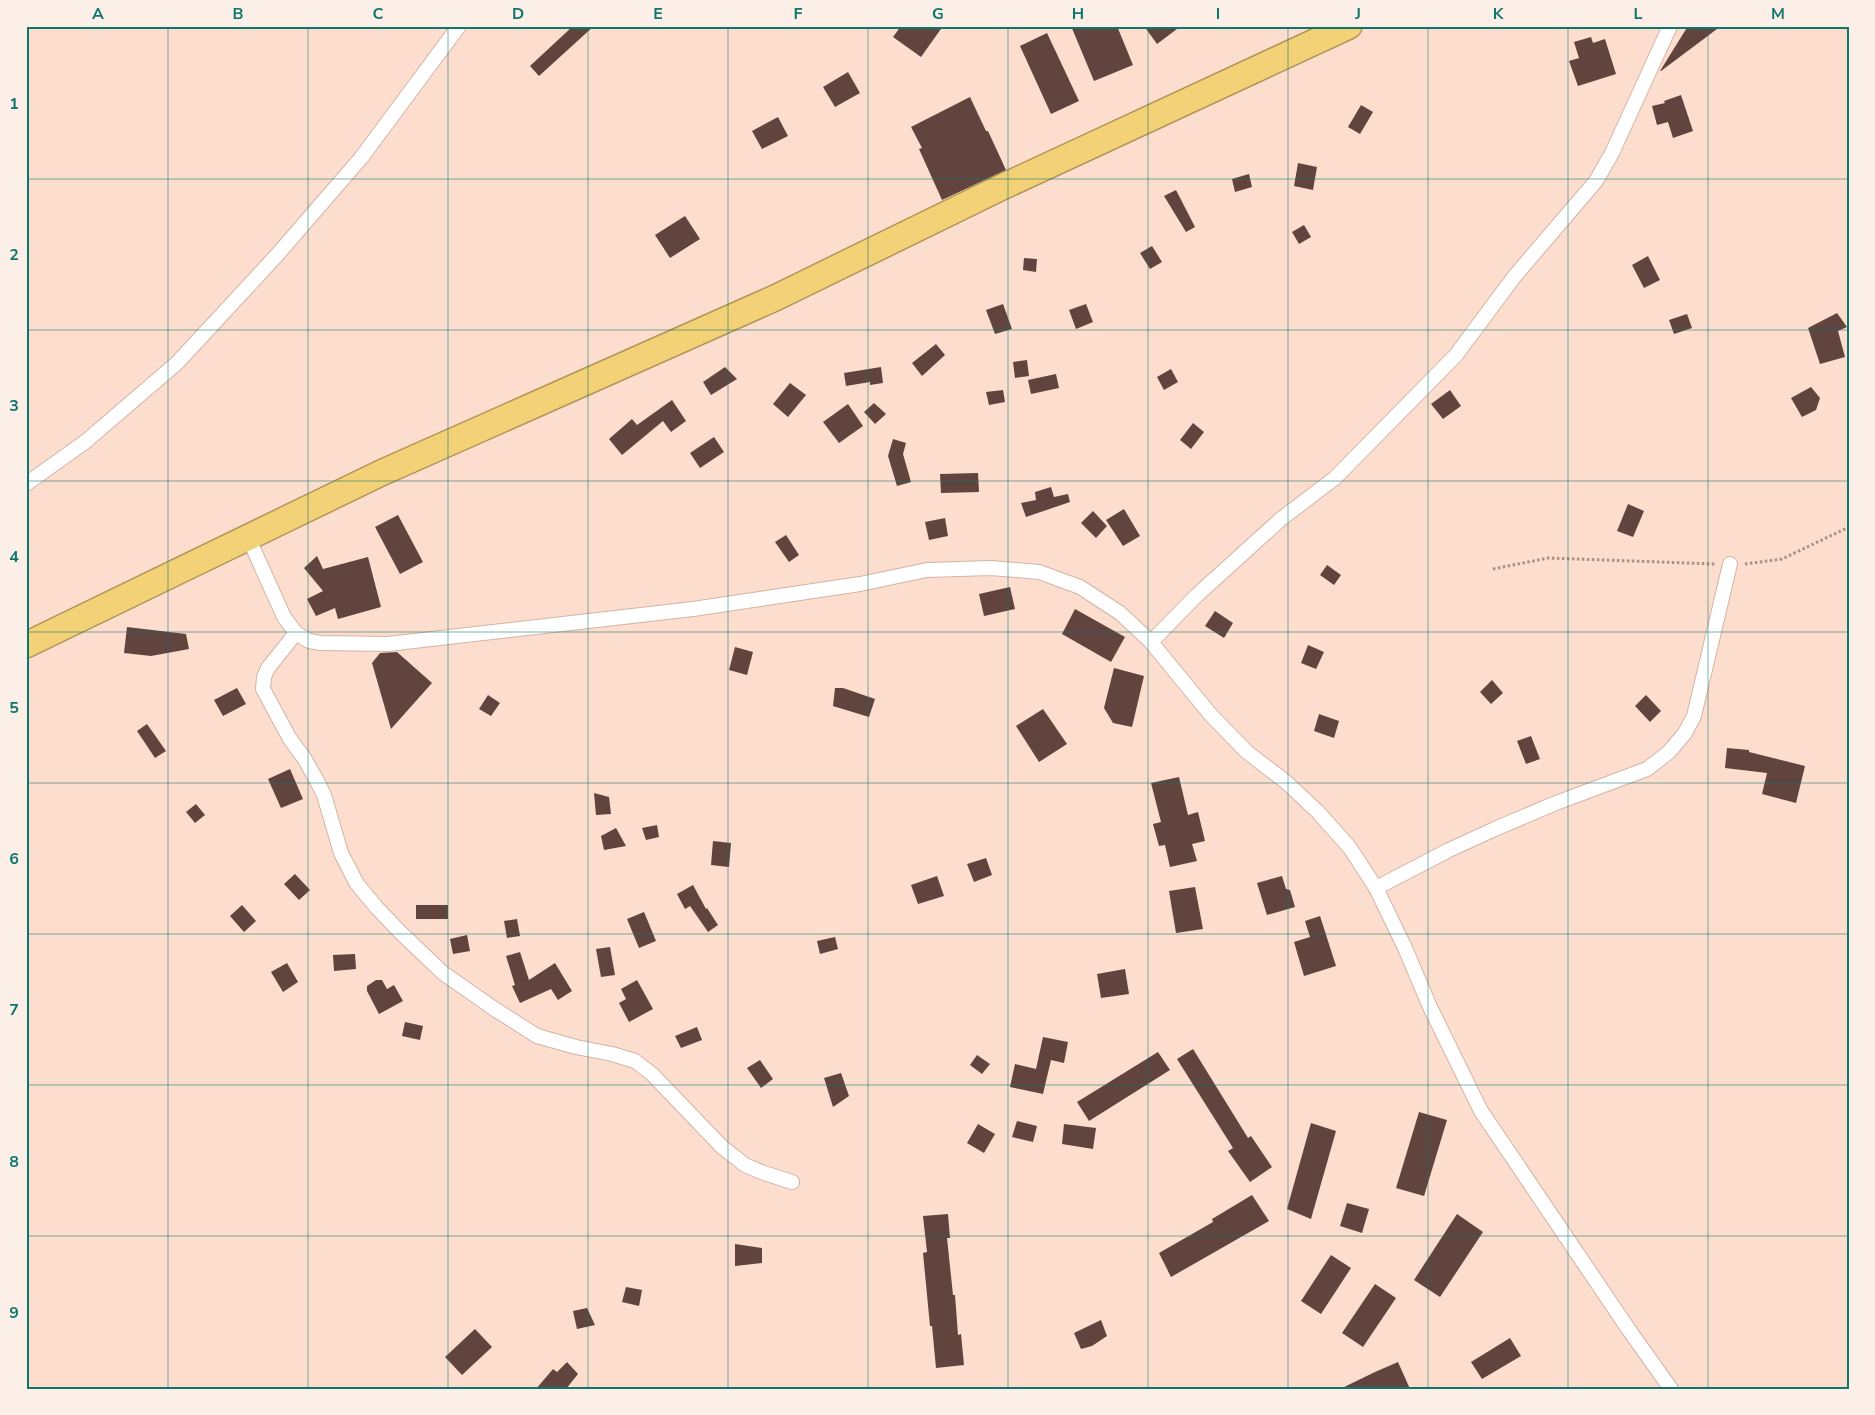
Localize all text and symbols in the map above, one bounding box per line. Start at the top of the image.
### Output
text: A [92,3,104,25]
text: B [232,3,244,25]
text: C [373,3,384,25]
text: D [512,3,524,25]
text: E [653,3,663,25]
text: F [794,3,803,25]
text: G [932,3,944,25]
text: H [1072,3,1084,25]
text: I [1216,3,1220,25]
text: J [1354,3,1361,25]
text: K [1493,3,1505,25]
text: L [1634,3,1643,25]
text: M [1771,3,1785,25]
text: 1 [9,93,19,115]
text: 2 [9,244,19,266]
text: 3 [9,395,19,417]
text: 4 [9,546,19,568]
text: 5 [9,697,19,719]
text: 6 [9,848,19,870]
text: 7 [9,999,19,1021]
text: 8 [9,1151,19,1173]
text: 9 [9,1302,19,1324]

